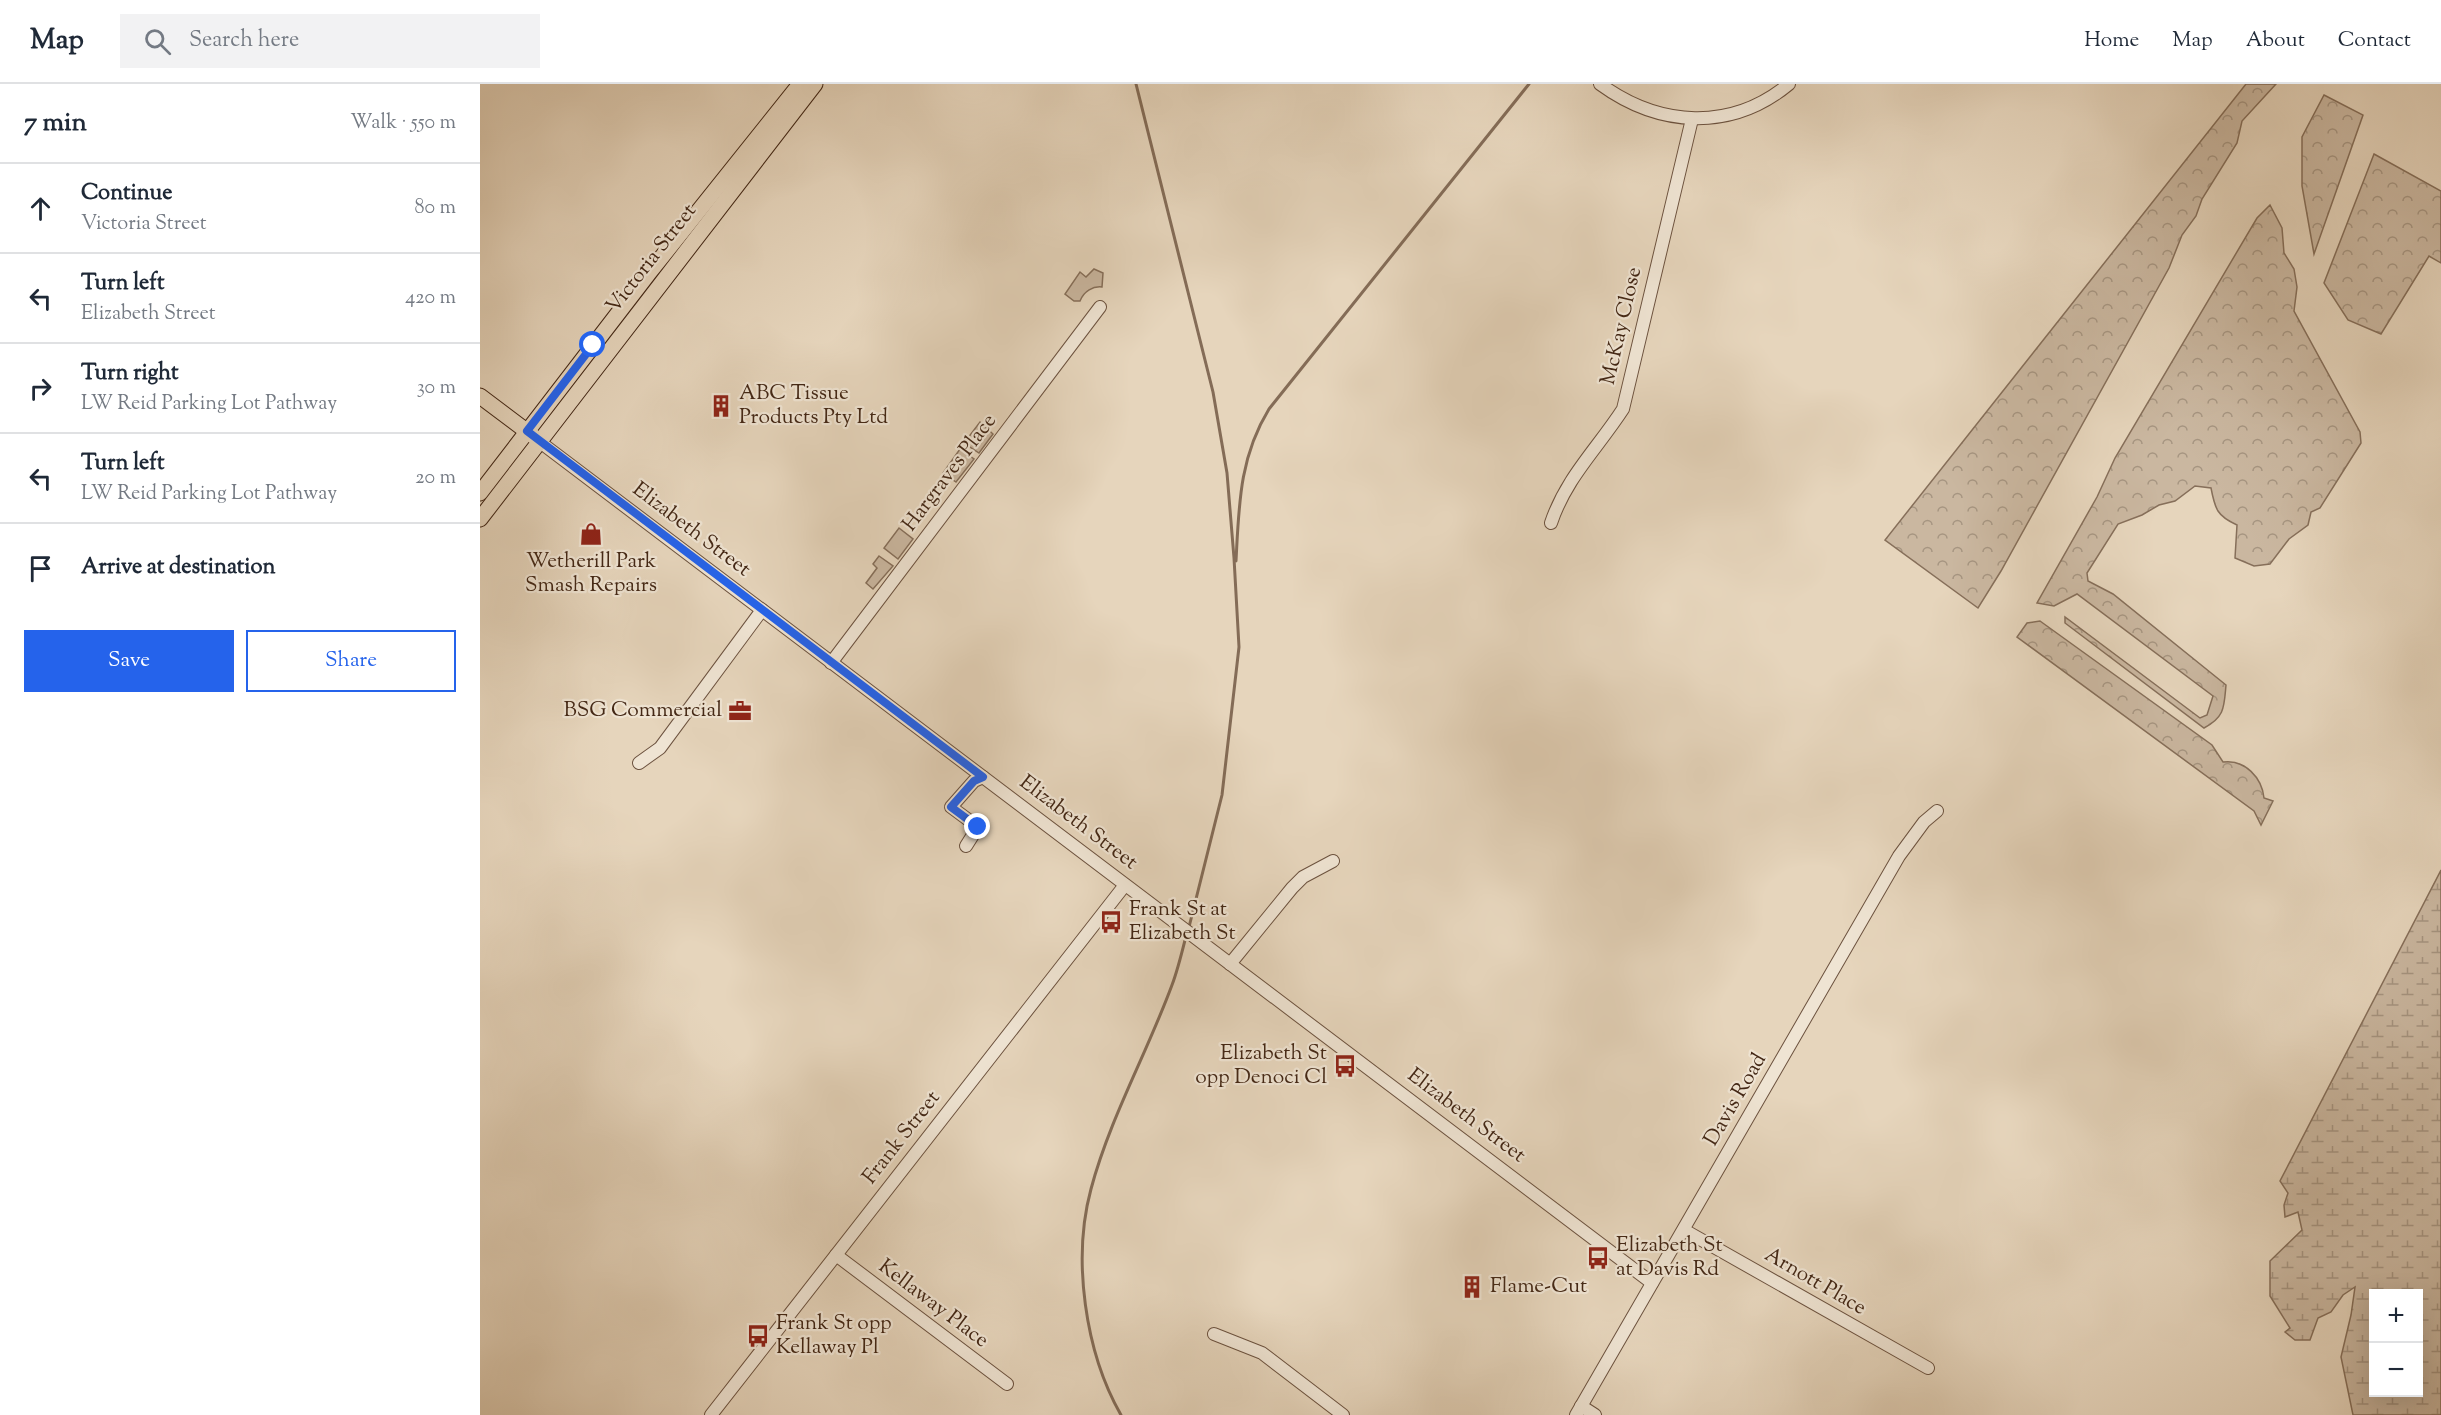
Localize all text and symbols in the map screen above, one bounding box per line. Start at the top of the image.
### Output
search box [120,14,540,68]
text: Map [30,21,84,61]
icon: search [141,25,174,58]
text: Search here [189,25,299,57]
text: Home [2084,26,2139,56]
text: Map [2172,26,2213,56]
text: About [2246,26,2305,56]
text: Contact [2338,26,2411,56]
text: 7 min [24,105,87,142]
text: Walk · 550 m [350,109,456,138]
text: Continue [81,178,172,210]
icon: ahead [24,192,57,225]
text: 80 m [415,194,456,223]
street label: Victoria Street [600,198,704,320]
text: Victoria Street [81,210,207,239]
street label: McKay Close [1594,264,1650,388]
text: Turn left [81,268,164,300]
icon: left [24,282,57,315]
text: 420 m [405,284,456,313]
text: Elizabeth Street [81,300,216,329]
route start [579,331,605,357]
text: Turn right [81,358,178,390]
icon: right [24,372,57,405]
text: 30 m [417,374,456,403]
place label: ABC Tissue Products Pty Ltd [739,379,888,433]
text: LW Reid Parking Lot Pathway [81,390,337,419]
building icon: ABC Tissue Products Pty Ltd [708,393,734,419]
street label: Hargraves Place [896,408,1004,538]
text: Turn left [81,448,164,480]
icon: left [24,462,57,495]
text: 20 m [415,464,456,493]
street label: Elizabeth Street [626,476,756,584]
text: LW Reid Parking Lot Pathway [81,480,337,509]
shop icon: Wetherill Park Smash Repairs [578,521,604,547]
place label: Wetherill Park Smash Repairs [525,547,657,601]
icon: arrive [24,552,57,585]
text: Arrive at destination [81,552,276,584]
button: Save [24,630,234,692]
button: Share [246,630,456,692]
place label: BSG Commercial [564,696,722,726]
office icon: BSG Commercial [727,698,753,724]
street label: Elizabeth Street [1013,769,1143,877]
route end [964,813,990,839]
place label: Frank St at Elizabeth St [1129,895,1236,949]
bus stop icon: Frank St at Elizabeth St [1098,909,1124,935]
place label: Elizabeth St opp Denoci Cl [1195,1039,1327,1093]
street label: Davis Road [1697,1048,1775,1152]
bus stop icon: Elizabeth St opp Denoci Cl [1332,1053,1358,1079]
street label: Elizabeth Street [1401,1062,1531,1170]
street label: Frank Street [856,1085,948,1191]
place label: Elizabeth St at Davis Rd [1616,1231,1723,1285]
street label: Arnott Place [1758,1241,1872,1323]
bus stop icon: Elizabeth St at Davis Rd [1585,1245,1611,1271]
street label: Kellaway Place [871,1252,995,1356]
place label: Flame-Cut [1490,1272,1587,1302]
building icon: Flame-Cut [1459,1274,1485,1300]
map controls [2369,1289,2423,1397]
button: + [2369,1289,2423,1343]
place label: Frank St opp Kellaway Pl [776,1309,892,1363]
bus stop icon: Frank St opp Kellaway Pl [745,1323,771,1349]
button: − [2369,1343,2423,1397]

